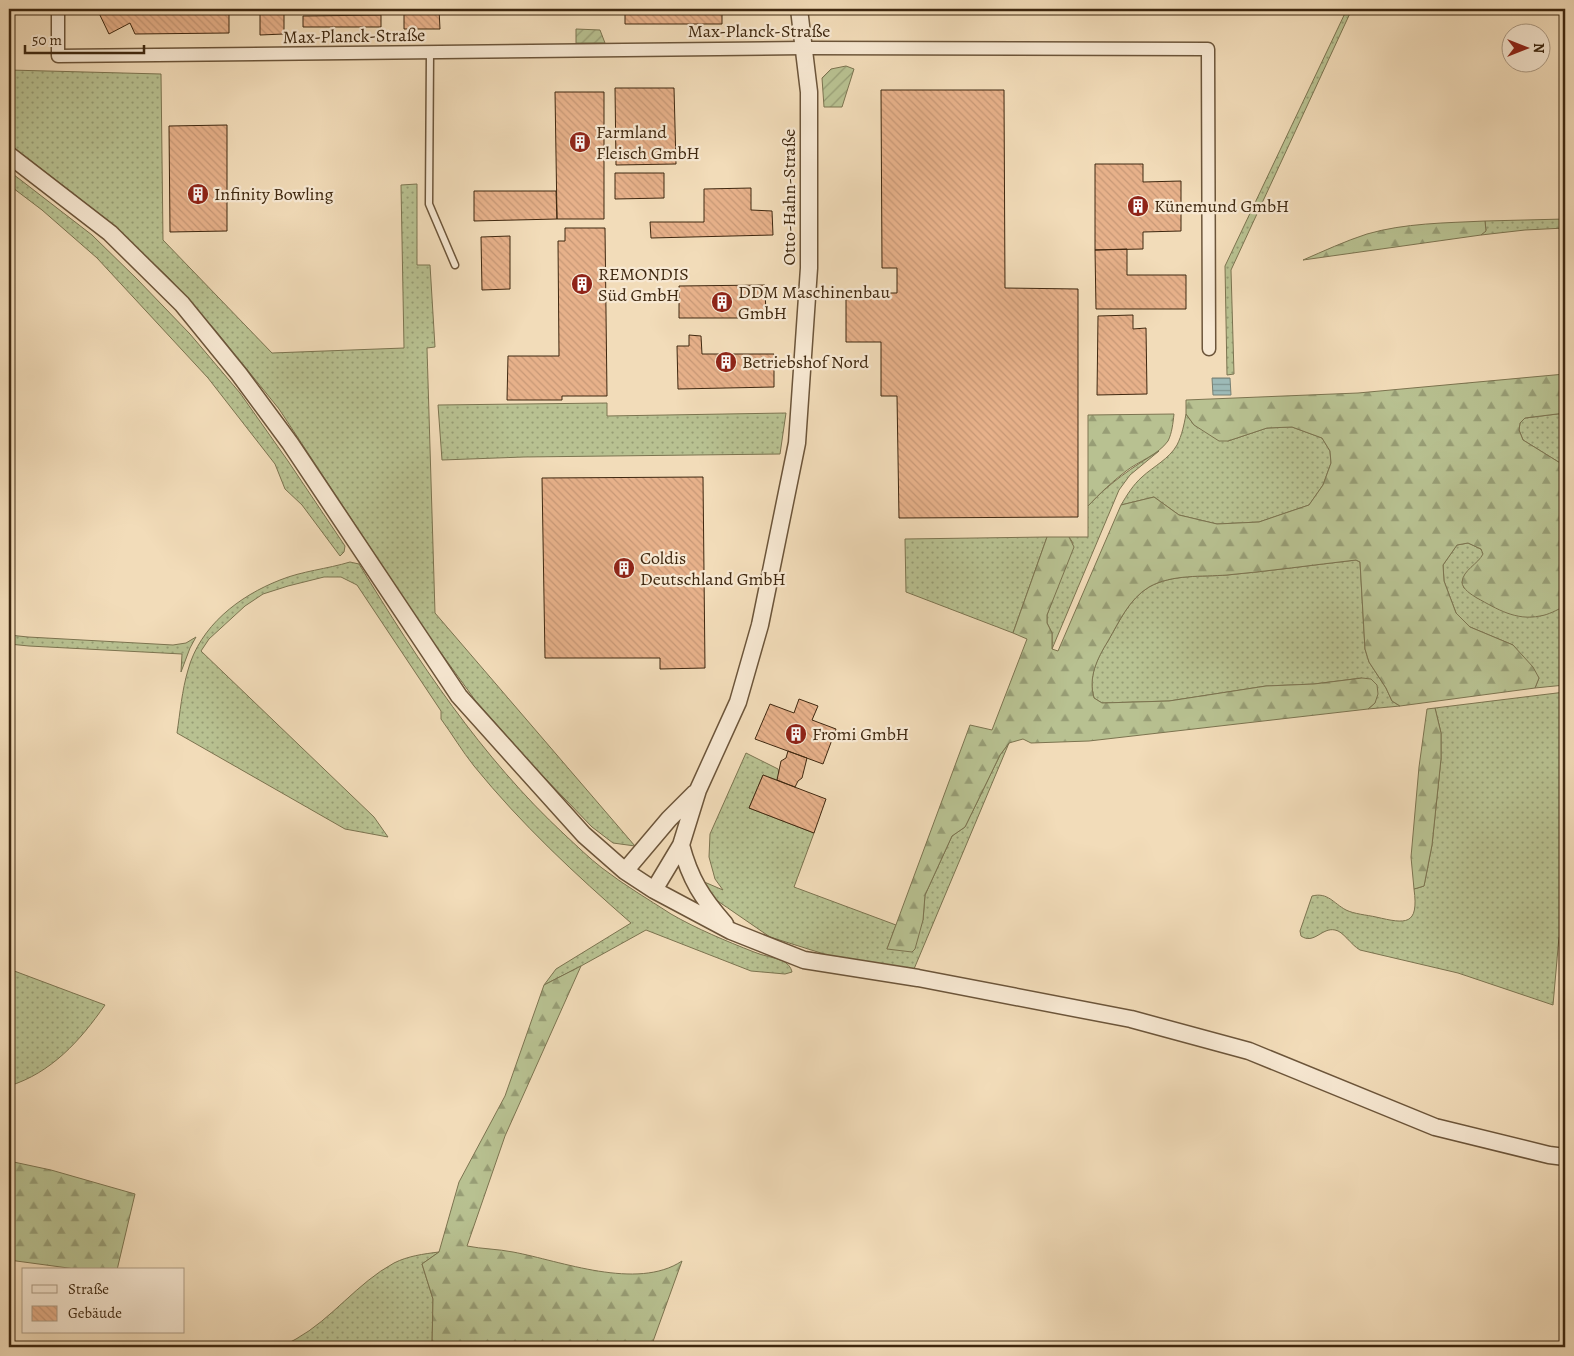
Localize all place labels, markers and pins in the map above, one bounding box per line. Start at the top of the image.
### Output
place label: Farmland Fleisch GmbH [596,120,700,165]
building icon: Farmland Fleisch GmbH [568,130,592,154]
building icon: Infinity Bowling [186,182,210,206]
place label: Infinity Bowling [214,182,334,206]
building icon: Künemund GmbH [1126,194,1150,218]
place label: Künemund GmbH [1154,194,1289,218]
place label: REMONDIS Süd GmbH [598,262,689,307]
building icon: REMONDIS Süd GmbH [570,272,594,296]
place label: DDM Maschinenbau GmbH [738,280,890,325]
building icon: DDM Maschinenbau GmbH [710,290,734,314]
building icon: Betriebshof Nord [714,350,738,374]
place label: Betriebshof Nord [742,350,869,374]
place label: Coldis Deutschland GmbH [640,546,786,591]
building icon: Coldis Deutschland GmbH [612,556,636,580]
building icon: Fromi GmbH [784,722,808,746]
place label: Fromi GmbH [812,722,909,746]

